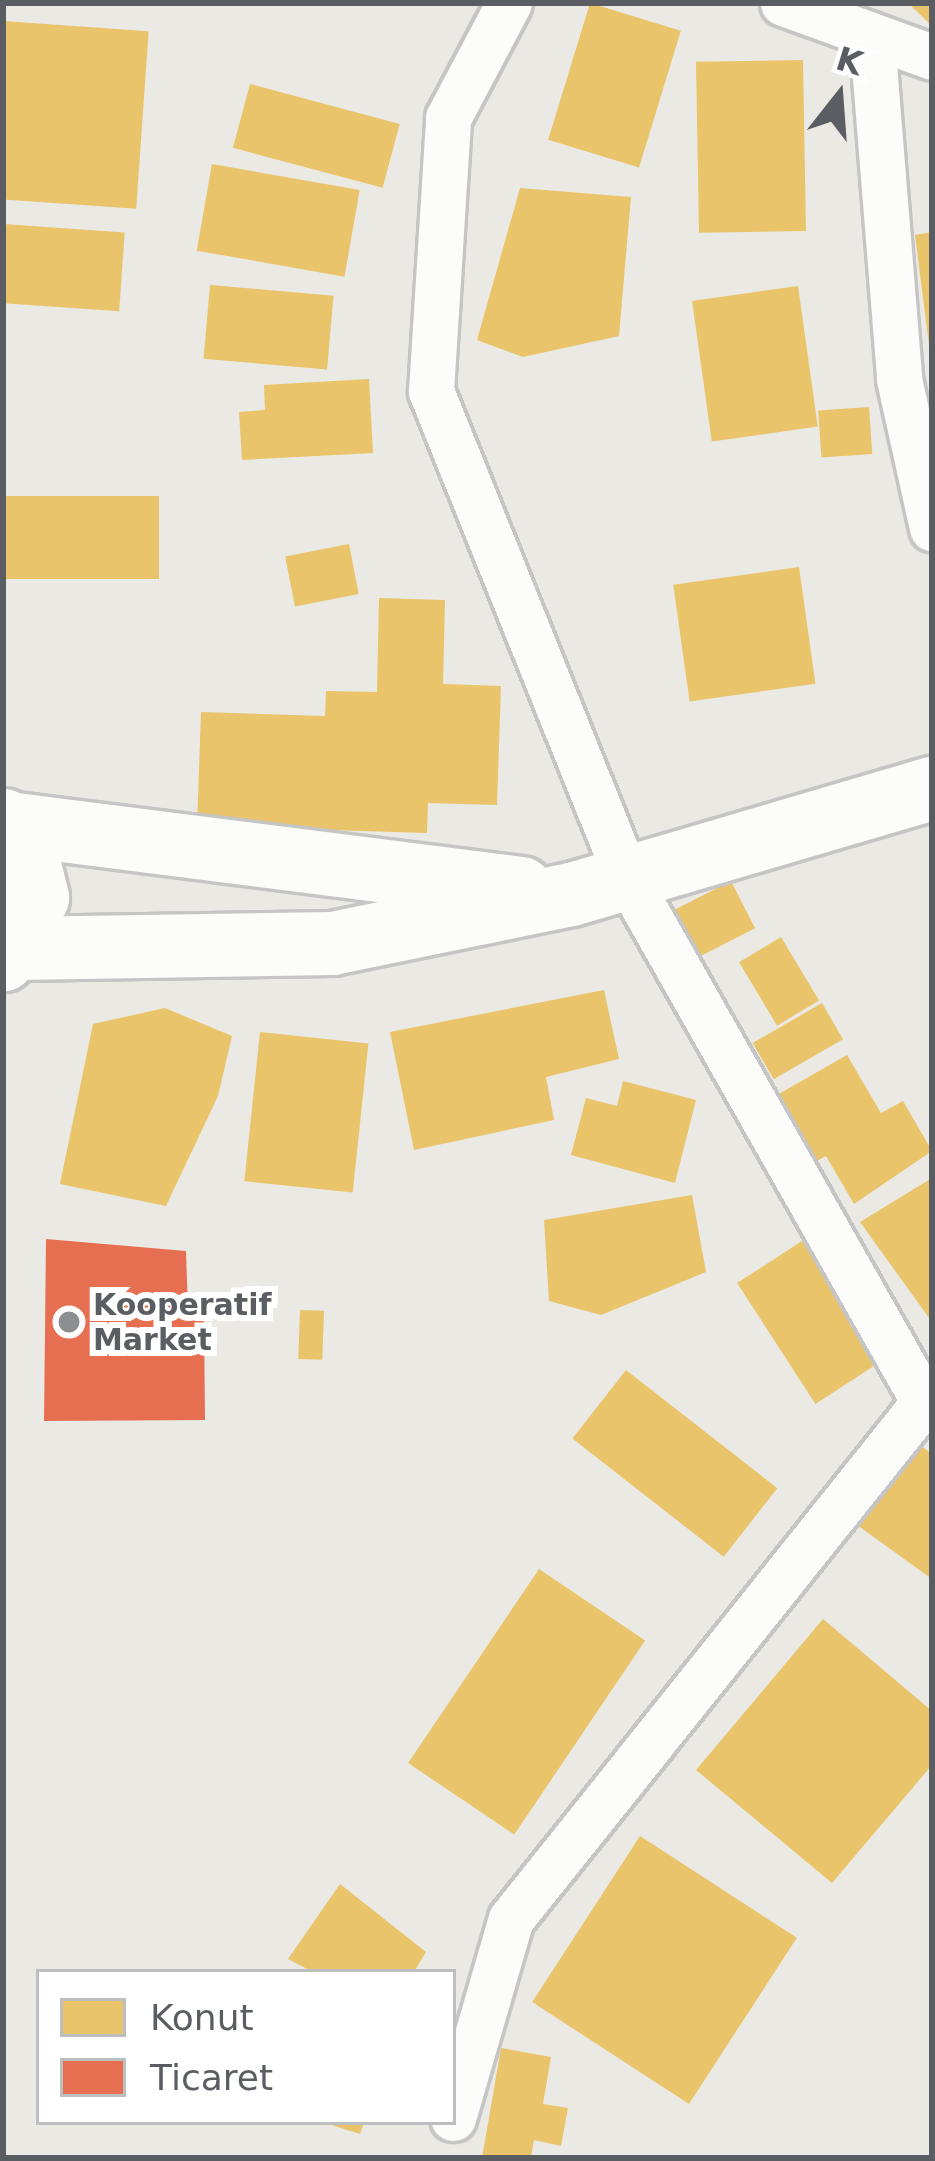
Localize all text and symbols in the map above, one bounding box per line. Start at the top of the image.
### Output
north arrow [779,36,899,156]
text: K [832,39,868,83]
place label: Kooperatif Market [93,1287,271,1358]
marker: Kooperatif Market [56,1309,82,1335]
legend [36,1969,456,2125]
text: Konut [150,1997,254,2038]
text: Ticaret [150,2057,273,2098]

